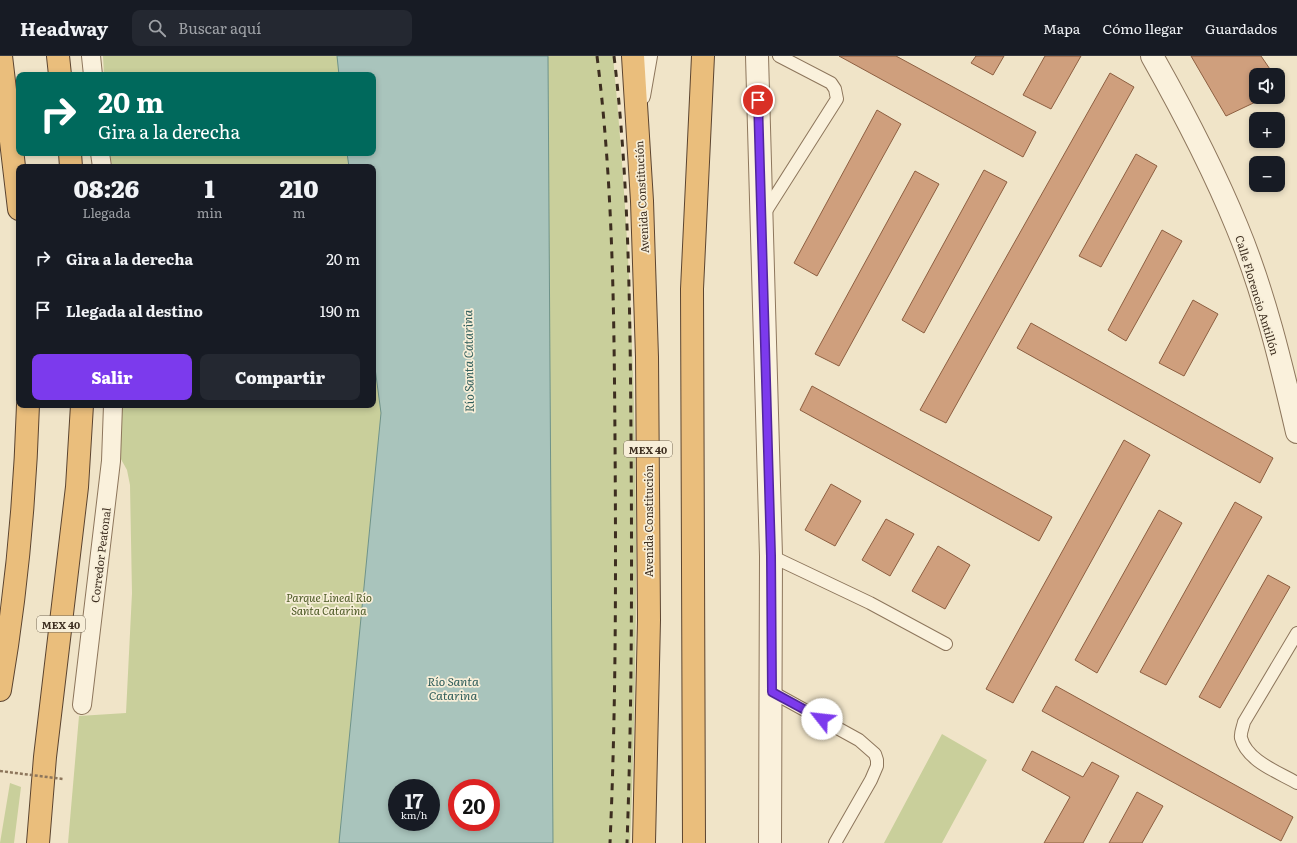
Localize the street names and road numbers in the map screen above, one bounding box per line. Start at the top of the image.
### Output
street label: Avenida Constitución [630,140,652,254]
street label: Calle Florencio Antillón [1232,233,1284,357]
road number: MEX 40 [624,441,672,457]
street label: Avenida Constitución [640,465,656,577]
street label: Corredor Peatonal [86,506,114,604]
road number: MEX 40 [37,616,85,632]

